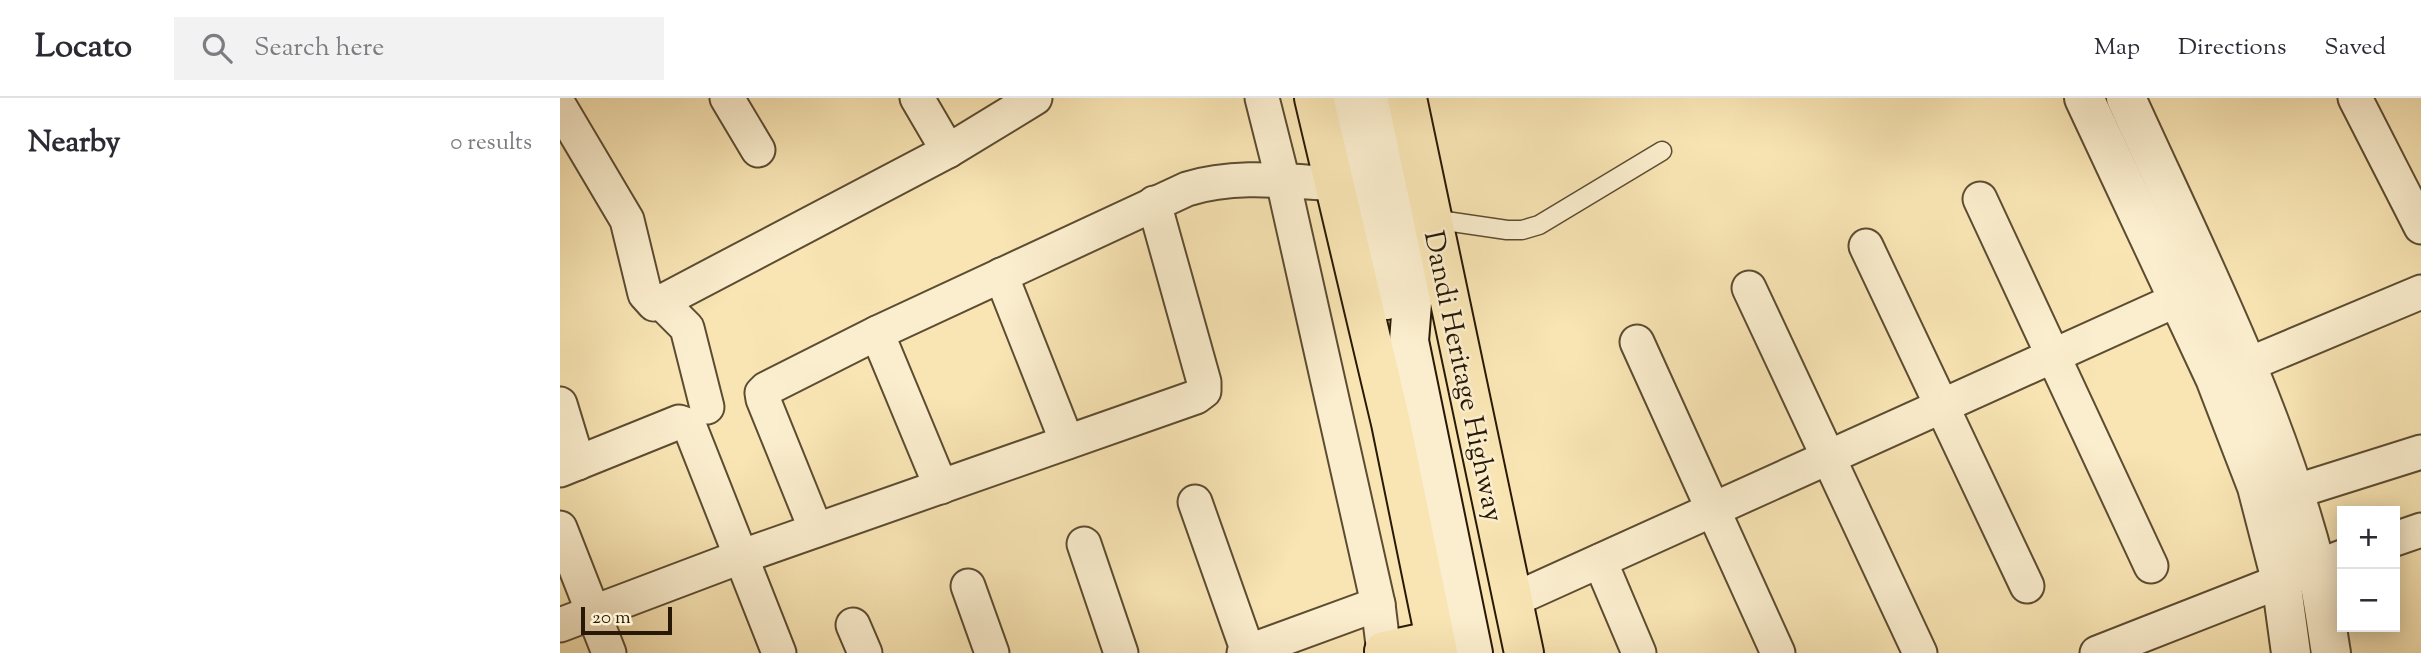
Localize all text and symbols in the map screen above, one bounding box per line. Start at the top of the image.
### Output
search box [174,17,664,80]
text: Locato [35,24,132,72]
icon: search [198,29,236,67]
text: Search here [254,30,384,67]
text: Map [2094,31,2140,65]
text: Directions [2178,31,2286,65]
text: Saved [2324,31,2386,65]
text: Nearby [28,122,120,165]
text: 0 results [450,127,532,160]
street label: Dandi Heritage Highway [1412,227,1512,526]
map controls [2337,506,2400,632]
button: + [2337,506,2400,569]
button: − [2337,569,2400,632]
scale bar [581,604,672,636]
text: 20 m [592,605,631,632]

